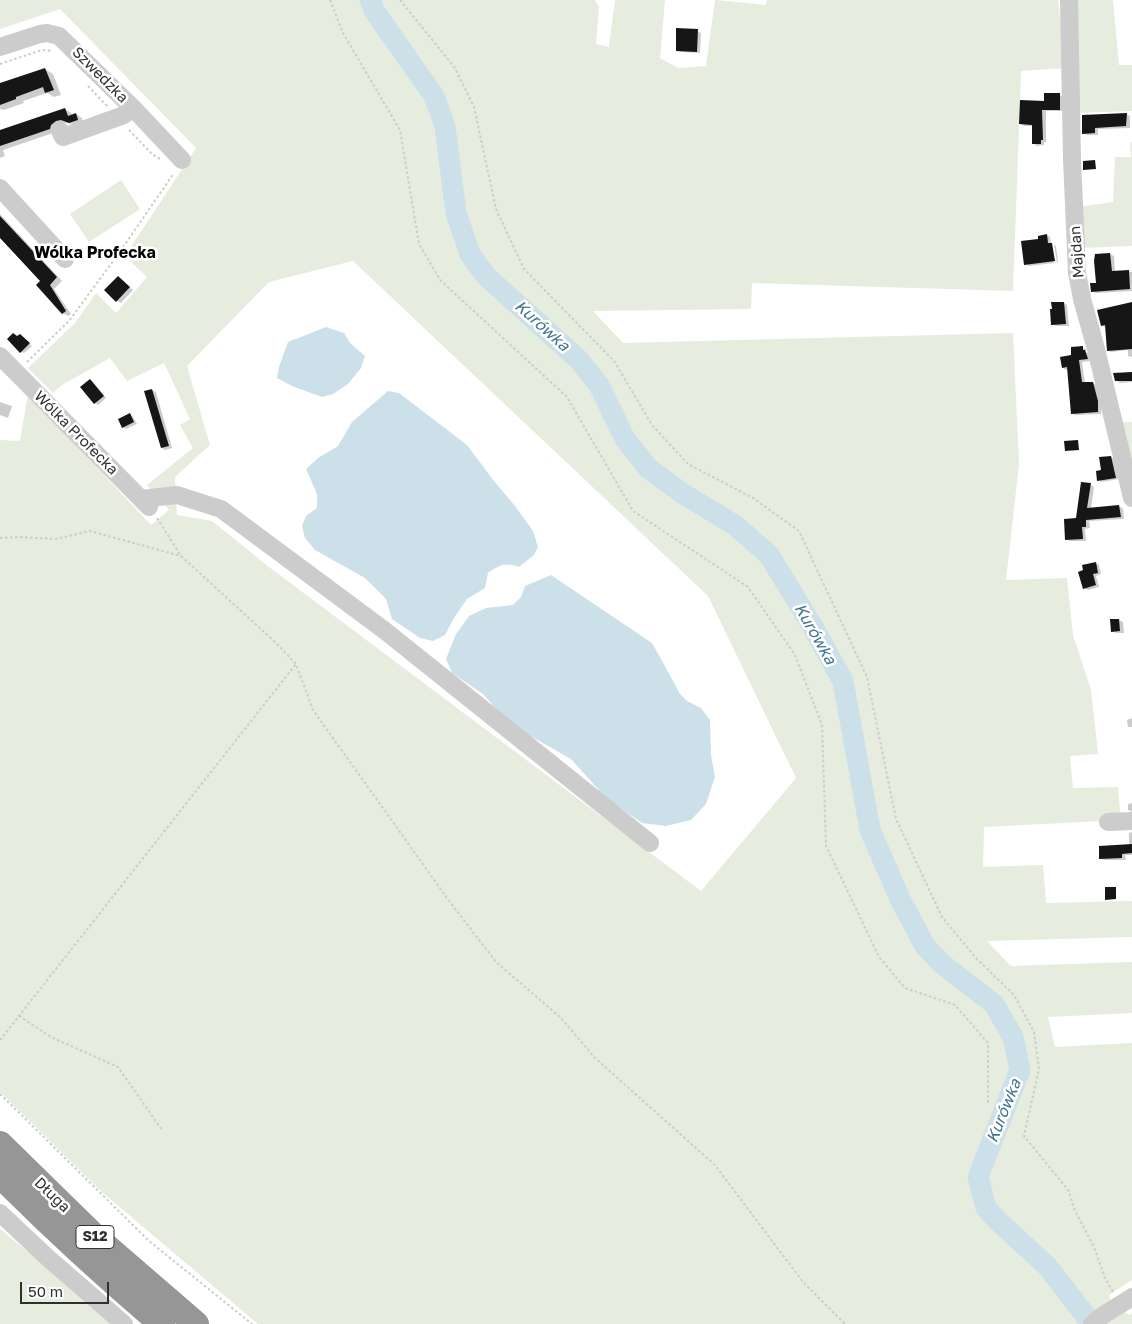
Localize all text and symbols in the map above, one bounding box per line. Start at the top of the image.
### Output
street label: Szwedzka [68,43,132,107]
street label: Majdan [1066,225,1088,279]
district label: Wólka Profecka [34,243,156,263]
water label: Kurówka [511,297,573,355]
street label: Wólka Profecka [30,387,122,479]
water label: Kurówka [790,600,840,668]
water label: Kurówka [983,1076,1025,1146]
street label: Długa [30,1174,74,1216]
road number: S12 [76,1226,114,1248]
scale bar [22,1272,111,1304]
text: 50 m [28,1282,63,1300]

